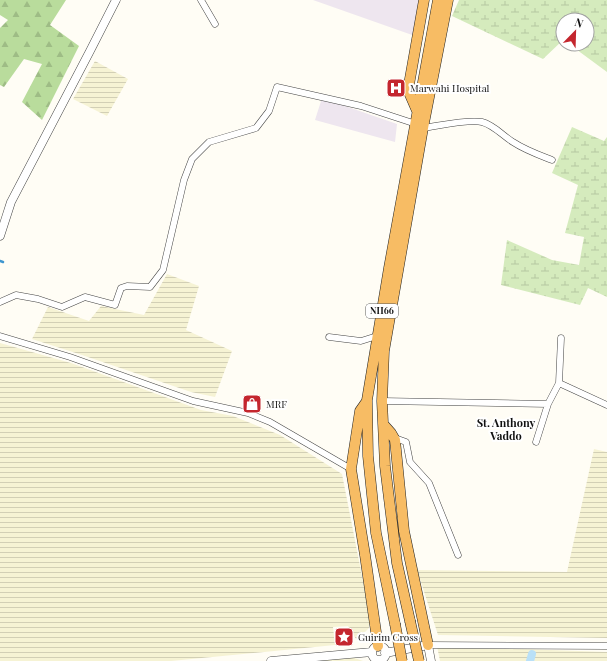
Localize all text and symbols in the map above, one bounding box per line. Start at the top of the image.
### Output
north arrow [555,12,595,52]
text: N [573,14,586,31]
hospital icon: Marwahi Hospital [385,77,407,99]
place label: Marwahi Hospital [410,81,490,95]
road number: NH66 [366,304,398,318]
shop icon: MRF [241,393,263,415]
place label: MRF [266,397,287,411]
district label: St. Anthony Vaddo [477,415,536,443]
place icon: Guirim Cross [333,626,355,648]
place label: Guirim Cross [358,630,418,644]

